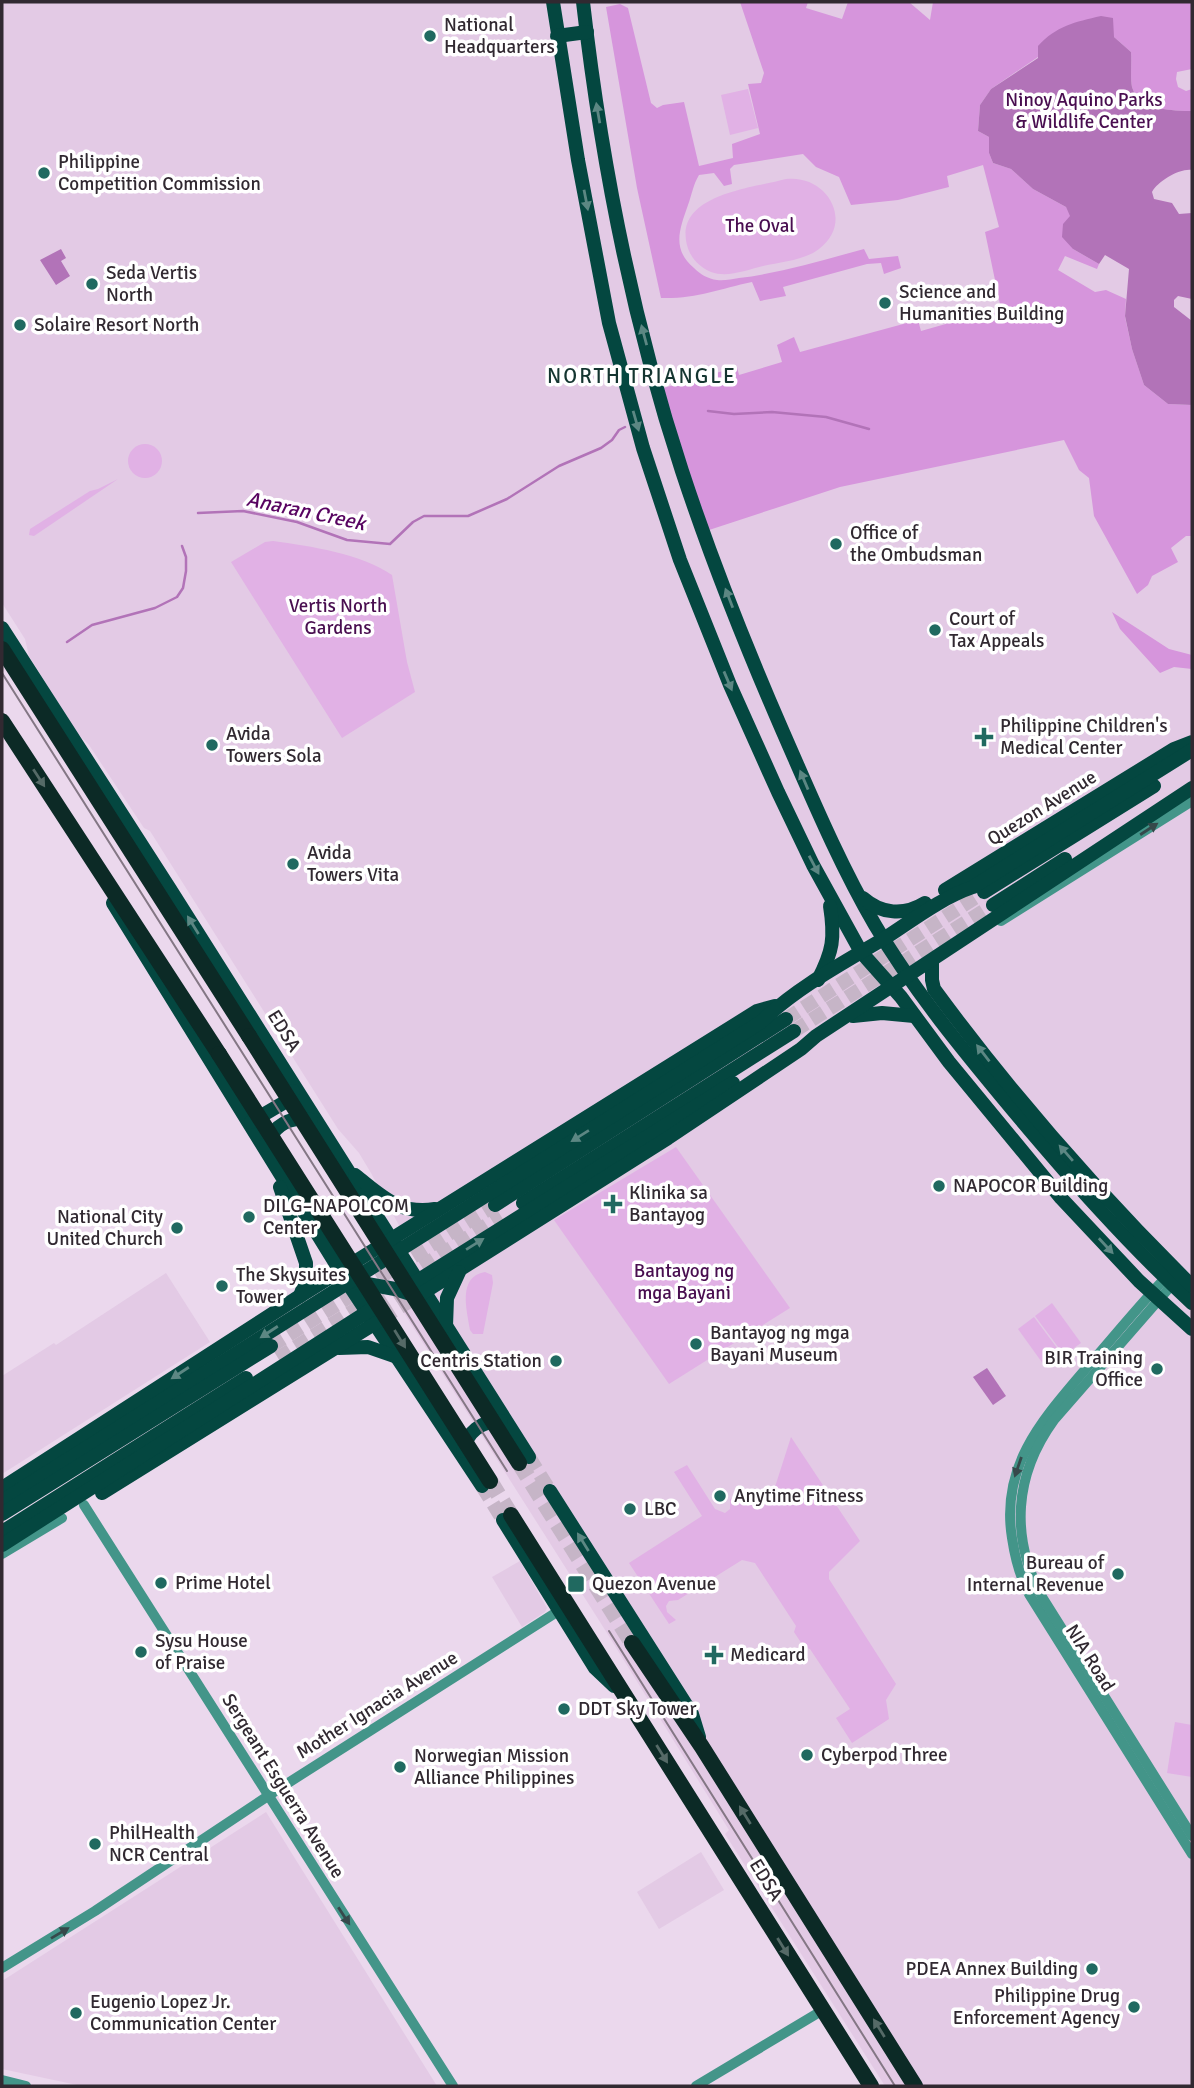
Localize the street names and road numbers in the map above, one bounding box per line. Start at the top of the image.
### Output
street label: Quezon Avenue [983,765,1101,851]
street label: EDSA [262,1005,306,1057]
street label: NIA Road [1060,1620,1120,1696]
street label: Mother Ignacia Avenue [292,1646,462,1764]
street label: Sergeant Esguerra Avenue [216,1689,350,1883]
street label: EDSA [744,1854,788,1906]

